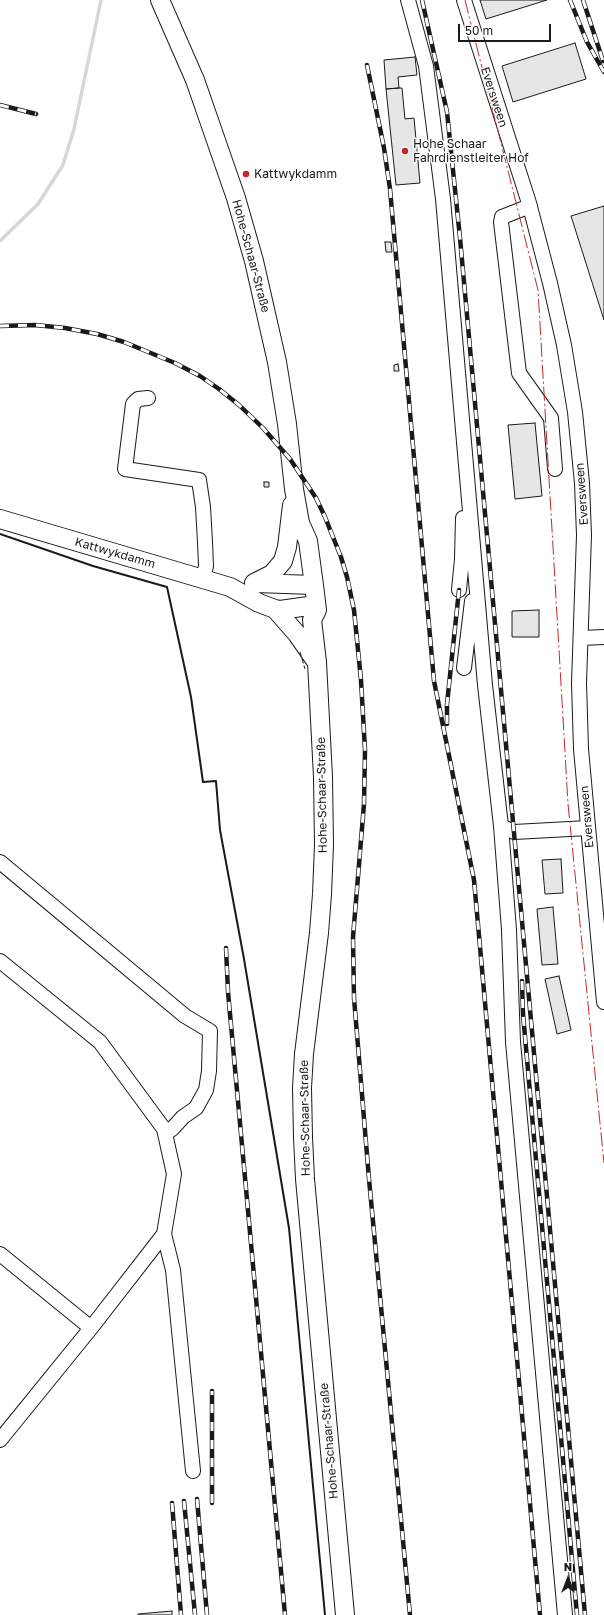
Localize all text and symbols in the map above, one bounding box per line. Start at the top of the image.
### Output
scale bar [460,16,553,42]
text: 50 m [465,23,493,38]
street label: Eversween [477,65,511,129]
place label: Hohe Schaar Fahrdienstleiter Hof [413,137,529,165]
marker: Hohe Schaar Fahrdienstleiter Hof [400,146,410,156]
place label: Kattwykdamm [254,167,337,181]
marker: Kattwykdamm [241,169,251,179]
street label: Hohe-Schaar-Straße [229,198,273,314]
street label: Eversween [573,462,591,526]
street label: Kattwykdamm [73,535,157,571]
street label: Hohe-Schaar-Straße [314,737,330,853]
street label: Eversween [577,785,597,849]
street label: Hohe-Schaar-Straße [297,1060,313,1176]
street label: Hohe-Schaar-Straße [317,1382,341,1500]
north arrow [548,1559,588,1599]
text: N [564,1560,572,1573]

